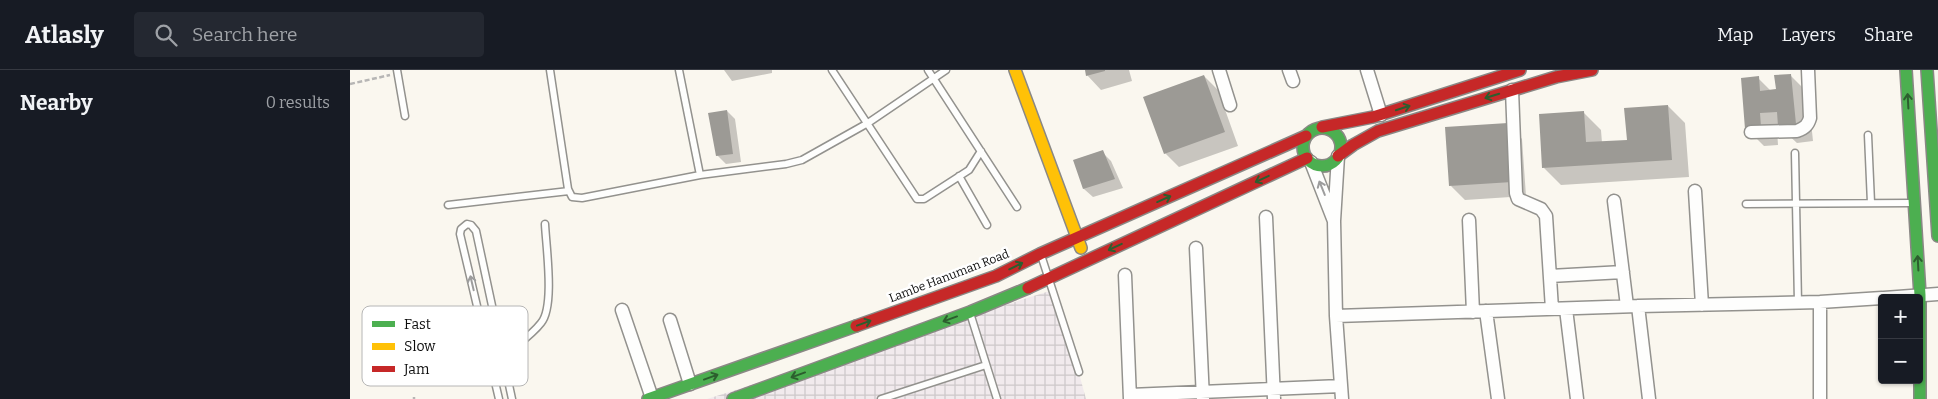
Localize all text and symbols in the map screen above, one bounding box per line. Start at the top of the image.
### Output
search box [134,12,484,57]
text: Atlasly [25,21,104,49]
icon: search [152,21,180,49]
text: Search here [192,23,297,46]
text: Map [1717,24,1753,46]
text: Layers [1781,24,1836,46]
text: Share [1864,24,1913,46]
text: Nearby [20,90,93,116]
one-way arrow [1485,92,1501,102]
text: 0 results [266,93,330,112]
one-way arrow [1904,93,1913,109]
one-way arrow [1394,102,1410,112]
one-way arrow [1255,174,1270,184]
one-way arrow [1316,181,1326,196]
one-way arrow [1156,194,1171,204]
one-way arrow [1108,243,1123,253]
street label: Lambe Hanuman Road [887,247,1011,305]
one-way arrow [1913,255,1922,271]
one-way arrow [1008,261,1023,270]
one-way arrow [467,276,476,292]
map controls [1878,294,1923,384]
button: + [1878,294,1923,339]
legend [362,306,528,386]
one-way arrow [943,315,958,324]
text: Fast [404,316,431,333]
one-way arrow [855,317,871,327]
text: Slow [404,338,436,355]
button: − [1878,339,1923,384]
text: Jam [403,361,430,378]
one-way arrow [790,371,806,380]
one-way arrow [702,372,718,381]

